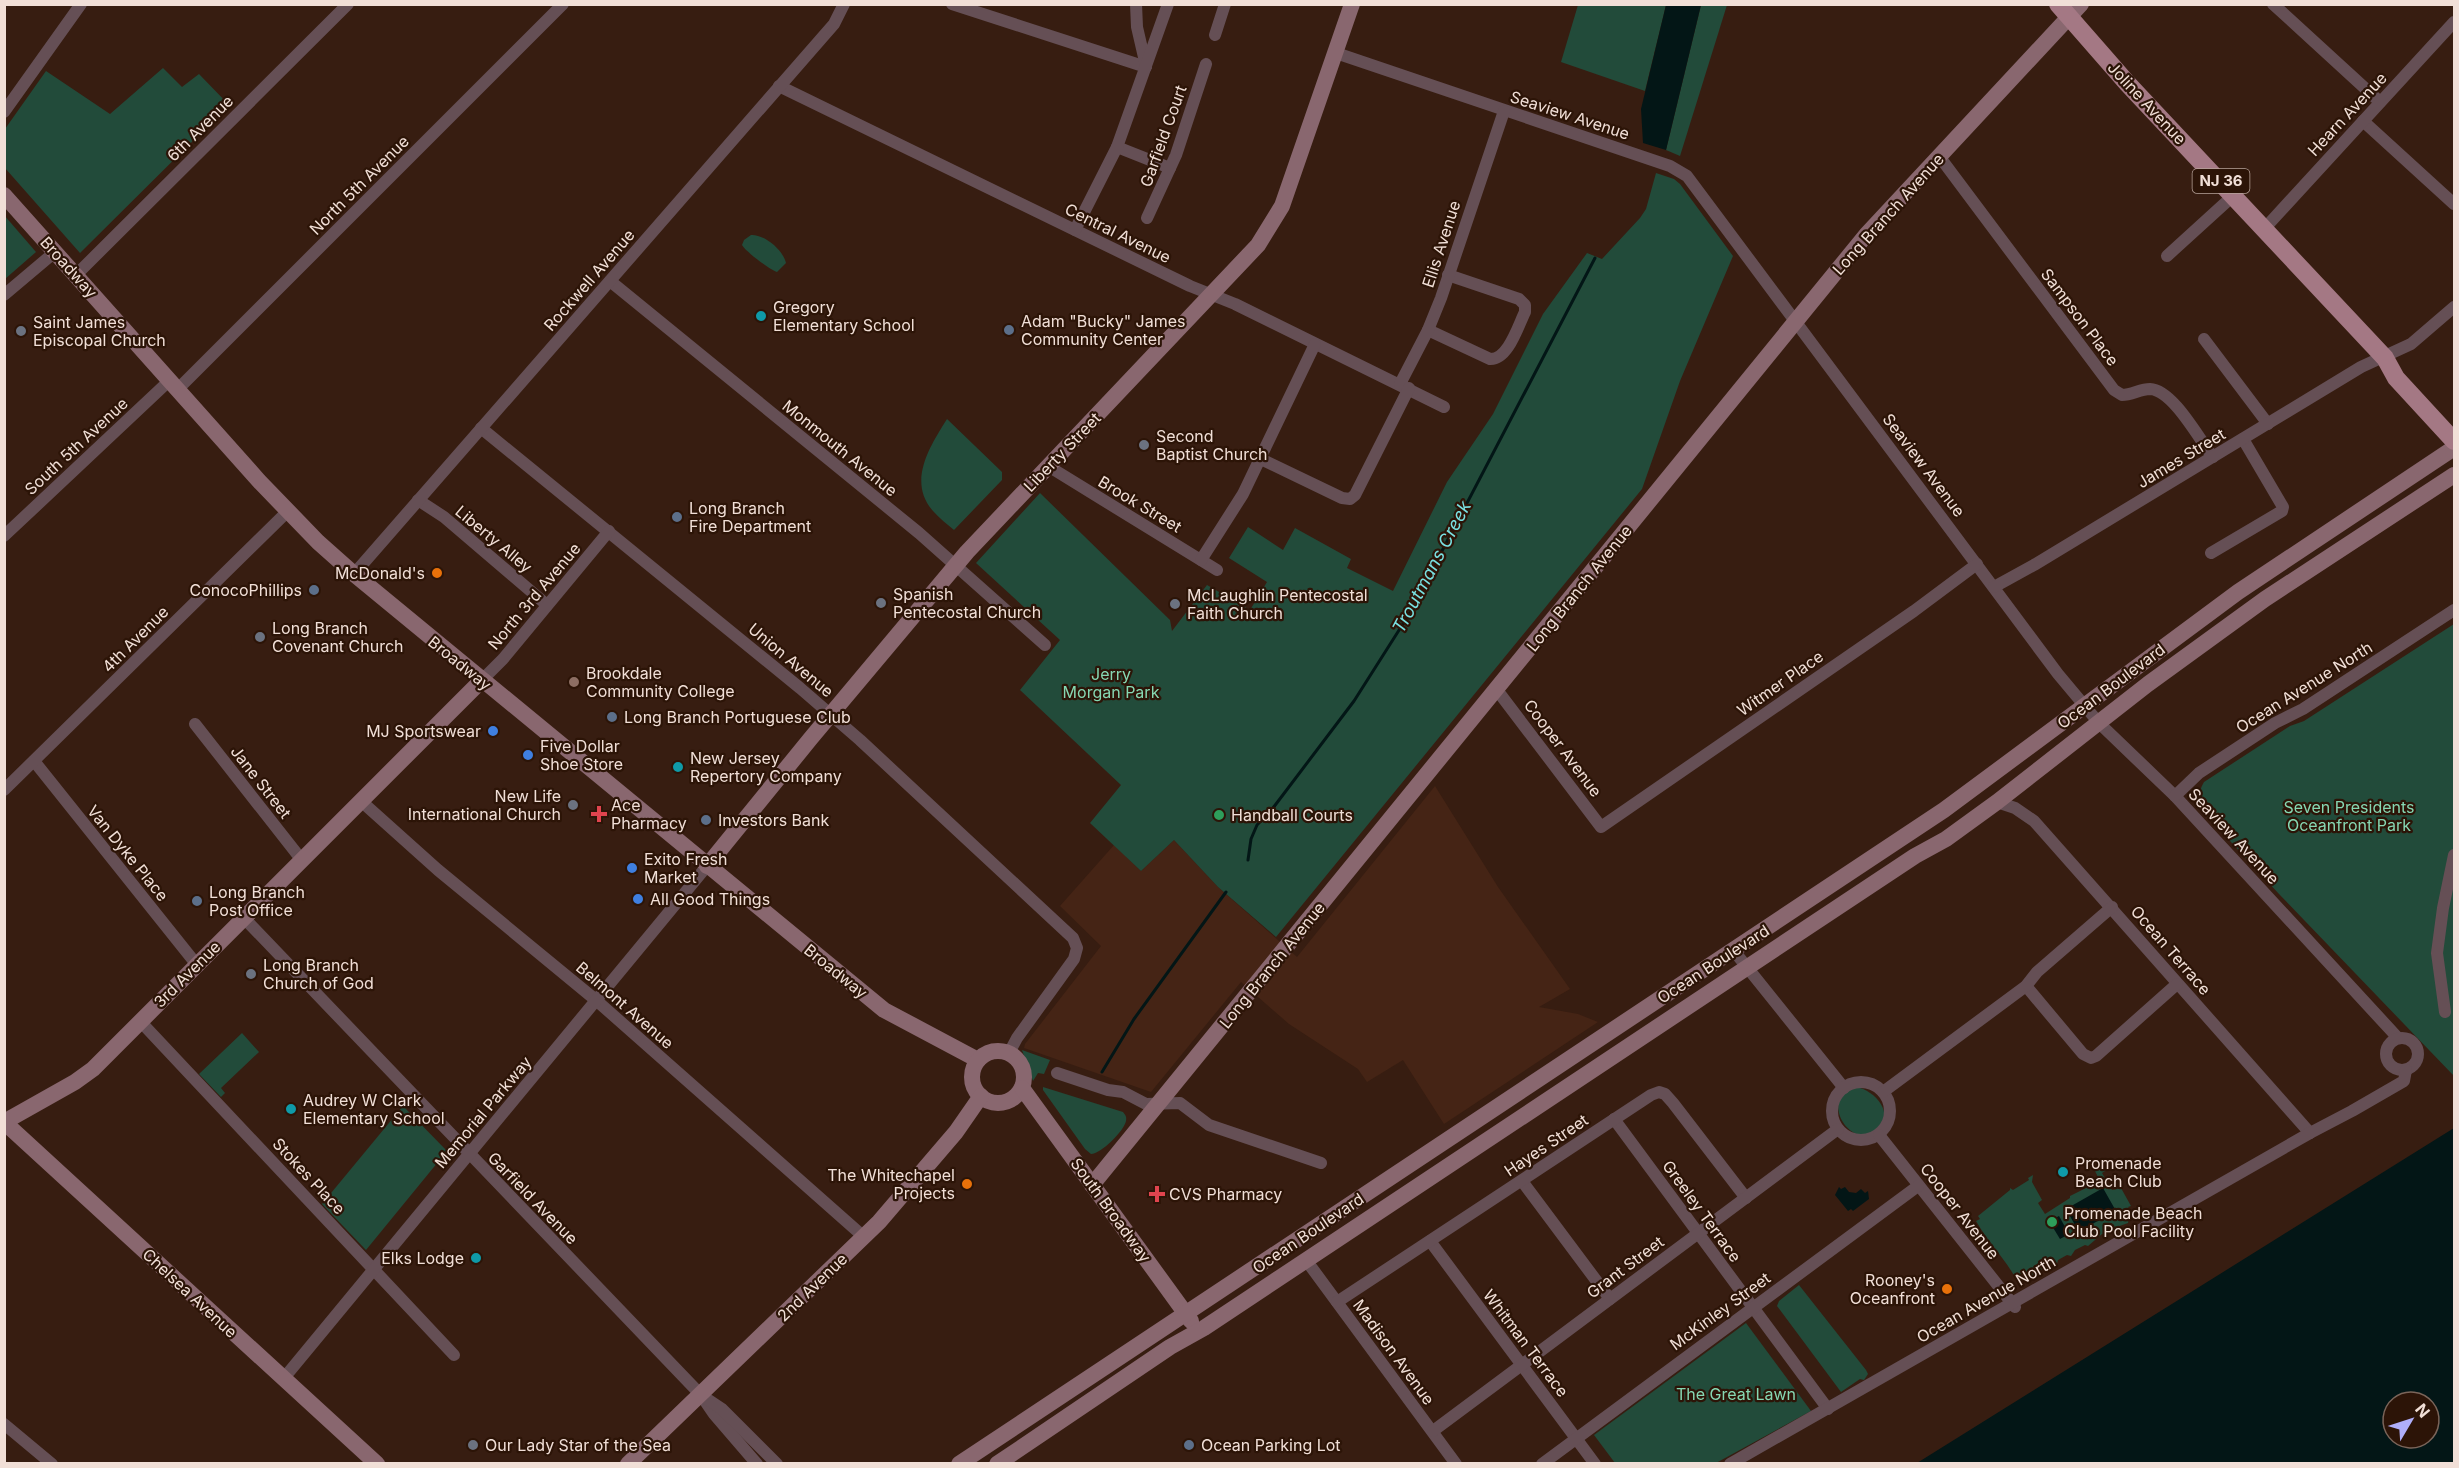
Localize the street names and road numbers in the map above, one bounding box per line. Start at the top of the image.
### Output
street label: Joline Avenue [2104,57,2190,149]
street label: Hearn Avenue [2303,68,2391,160]
street label: Garfield Court [1135,82,1191,190]
street label: Seaview Avenue [1508,86,1632,144]
street label: 6th Avenue [163,91,237,165]
street label: North 5th Avenue [305,131,413,239]
street label: Long Branch Avenue [1828,149,1948,279]
road number: NJ 36 [2192,169,2250,193]
street label: Ellis Avenue [1418,198,1464,290]
street label: Central Avenue [1062,199,1174,267]
street label: Rockwell Avenue [539,225,639,335]
street label: Broadway [36,232,102,302]
street label: Sampson Place [2037,264,2123,370]
street label: South 5th Avenue [20,393,132,499]
street label: Monmouth Avenue [779,396,901,500]
street label: Liberty Street [1019,408,1105,496]
street label: Seaview Avenue [1879,409,1969,521]
street label: James Street [2133,424,2229,492]
street label: Brook Street [1095,471,1185,537]
street label: Liberty Alley [452,501,536,577]
street label: Long Branch Avenue [1522,521,1636,655]
street label: North 3rd Avenue [484,539,584,653]
street label: 4th Avenue [98,602,172,676]
street label: Union Avenue [744,619,838,701]
street label: Broadway [424,631,496,695]
street label: Ocean Avenue North [2232,637,2376,737]
street label: Ocean Boulevard [2053,639,2169,733]
street label: Witmer Place [1733,646,1827,720]
street label: Cooper Avenue [1520,695,1606,801]
street label: Jane Street [226,742,296,822]
street label: Seaview Avenue [2184,784,2284,888]
street label: Van Dyke Place [83,801,173,905]
street label: Long Branch Avenue [1215,898,1329,1032]
street label: Ocean Terrace [2127,901,2215,999]
street label: Ocean Boulevard [1653,920,1773,1008]
street label: 3rd Avenue [149,936,225,1012]
street label: Broadway [800,939,872,1003]
street label: Belmont Avenue [572,957,678,1053]
street label: Memorial Parkway [430,1052,536,1172]
street label: Hayes Street [1500,1110,1592,1180]
street label: Stokes Place [269,1134,349,1218]
street label: Garfield Avenue [484,1148,582,1248]
street label: South Broadway [1066,1154,1156,1266]
street label: Greeley Terrace [1658,1156,1746,1266]
street label: Cooper Avenue [1916,1159,2004,1263]
street label: Ocean Boulevard [1249,1188,1367,1278]
street label: Grant Street [1583,1232,1667,1302]
street label: Chelsea Avenue [139,1244,241,1342]
street label: 2nd Avenue [773,1249,851,1325]
street label: Ocean Avenue North [1913,1251,2059,1347]
street label: McKinley Street [1666,1268,1774,1354]
street label: Whitman Terrace [1479,1285,1573,1401]
street label: Madison Avenue [1349,1295,1439,1409]

